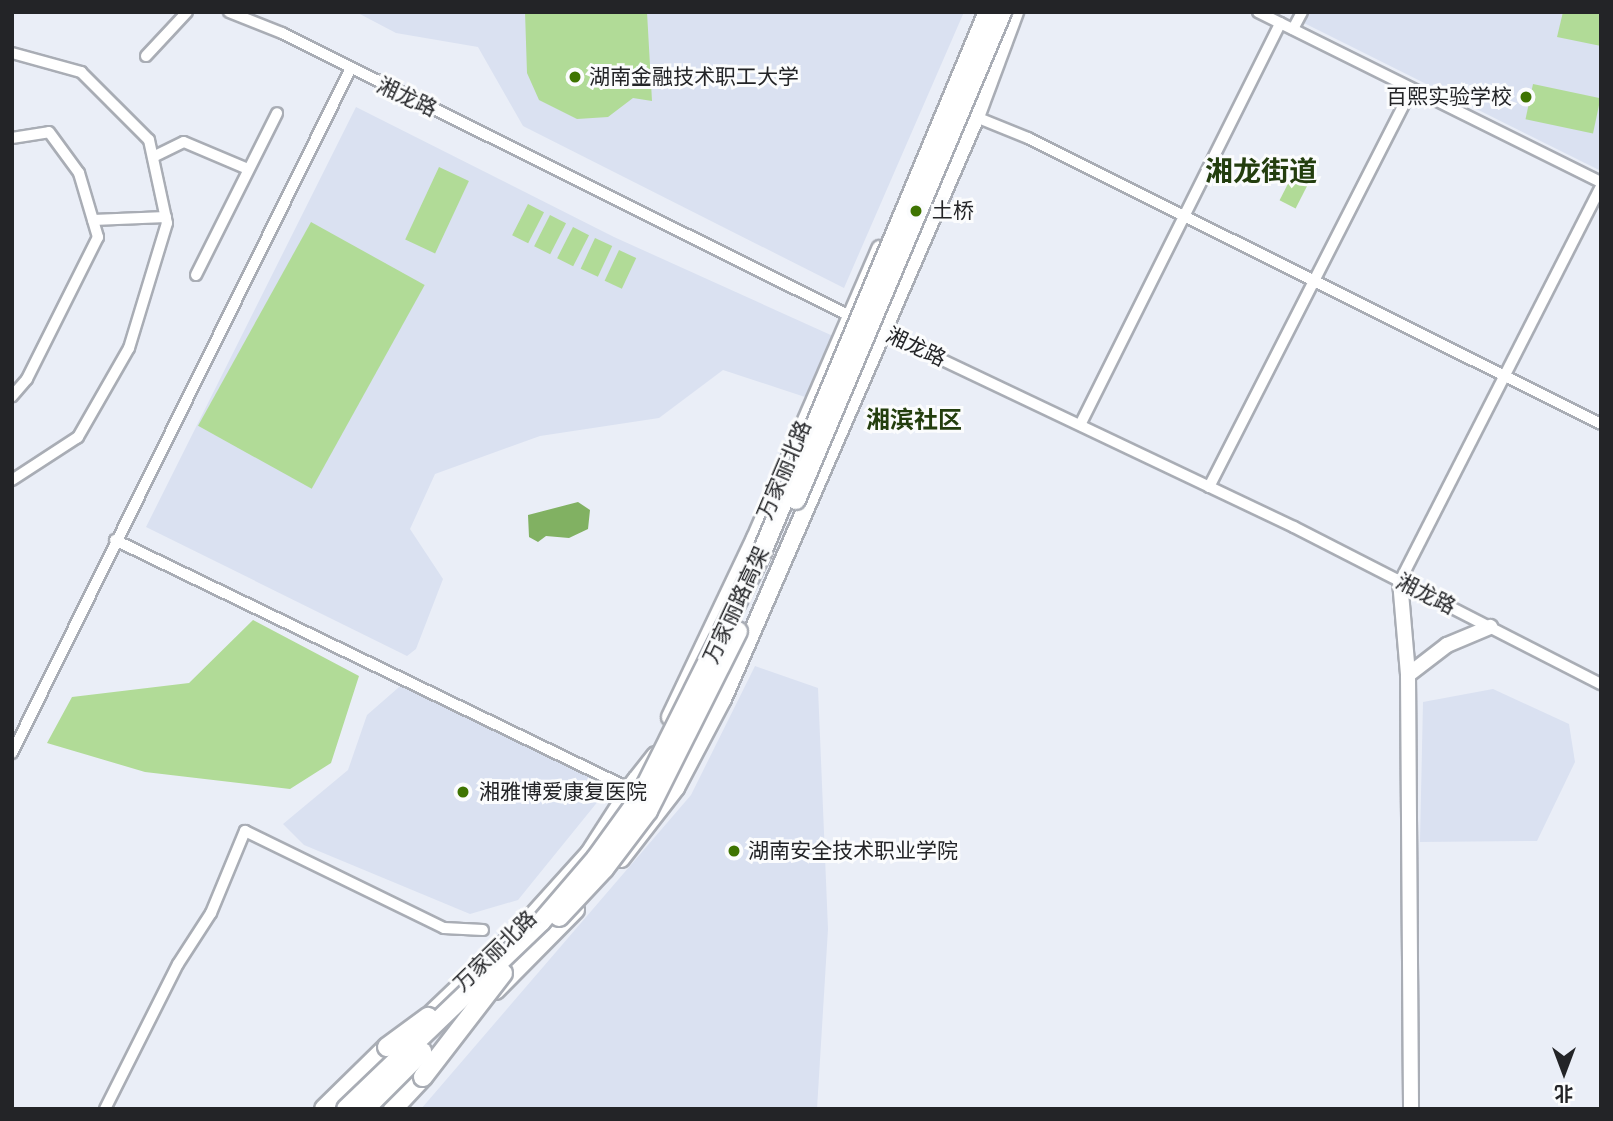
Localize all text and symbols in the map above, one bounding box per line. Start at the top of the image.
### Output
place label: 湖南金融技术职工大学 [589,64,799,90]
marker: 湖南金融技术职工大学 [567,69,583,85]
street label: 湘龙路 [373,72,441,122]
place label: 百熙实验学校 [1386,84,1512,110]
marker: 百熙实验学校 [1518,89,1534,105]
district label: 湘龙街道 [1205,155,1317,189]
place label: 土桥 [932,198,974,224]
marker: 土桥 [906,201,926,221]
street label: 湘龙路 [882,322,950,372]
district label: 湘滨社区 [866,407,962,435]
street label: 万家丽北路 [752,417,816,523]
street label: 万家丽路高架 [698,543,774,667]
street label: 湘龙路 [1392,568,1460,620]
place label: 湘雅博爱康复医院 [479,779,647,805]
marker: 湘雅博爱康复医院 [453,782,473,802]
place label: 湖南安全技术职业学院 [748,838,958,864]
marker: 湖南安全技术职业学院 [726,843,742,859]
street label: 万家丽北路 [448,905,542,997]
north arrow [1529,1037,1599,1107]
text: 北 [1555,1082,1574,1105]

